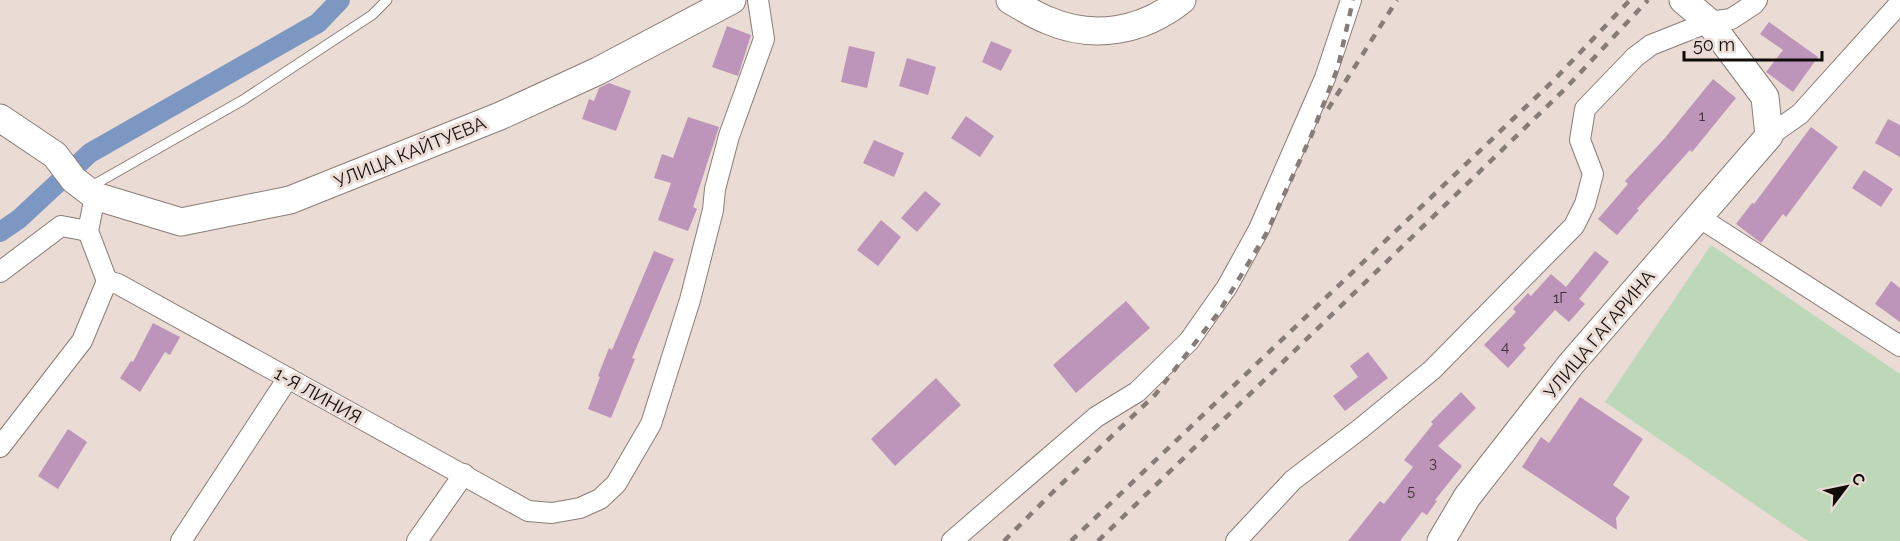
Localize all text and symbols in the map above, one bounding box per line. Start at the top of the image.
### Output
scale bar [1684,24,1822,62]
text: 50 m [1693,34,1735,55]
house number: 1 [1699,107,1706,125]
street label: УЛИЦА КАЙТУЕВА [331,112,489,192]
street label: УЛИЦА ГАГАРИНА [1539,266,1659,402]
house number: 1Г [1553,289,1567,307]
house number: 4 [1501,338,1509,356]
street label: 1-Я ЛИНИЯ [271,362,365,428]
house number: 3 [1429,454,1437,472]
north arrow [1816,457,1876,517]
text: С [1847,470,1869,489]
house number: 5 [1407,482,1415,500]

